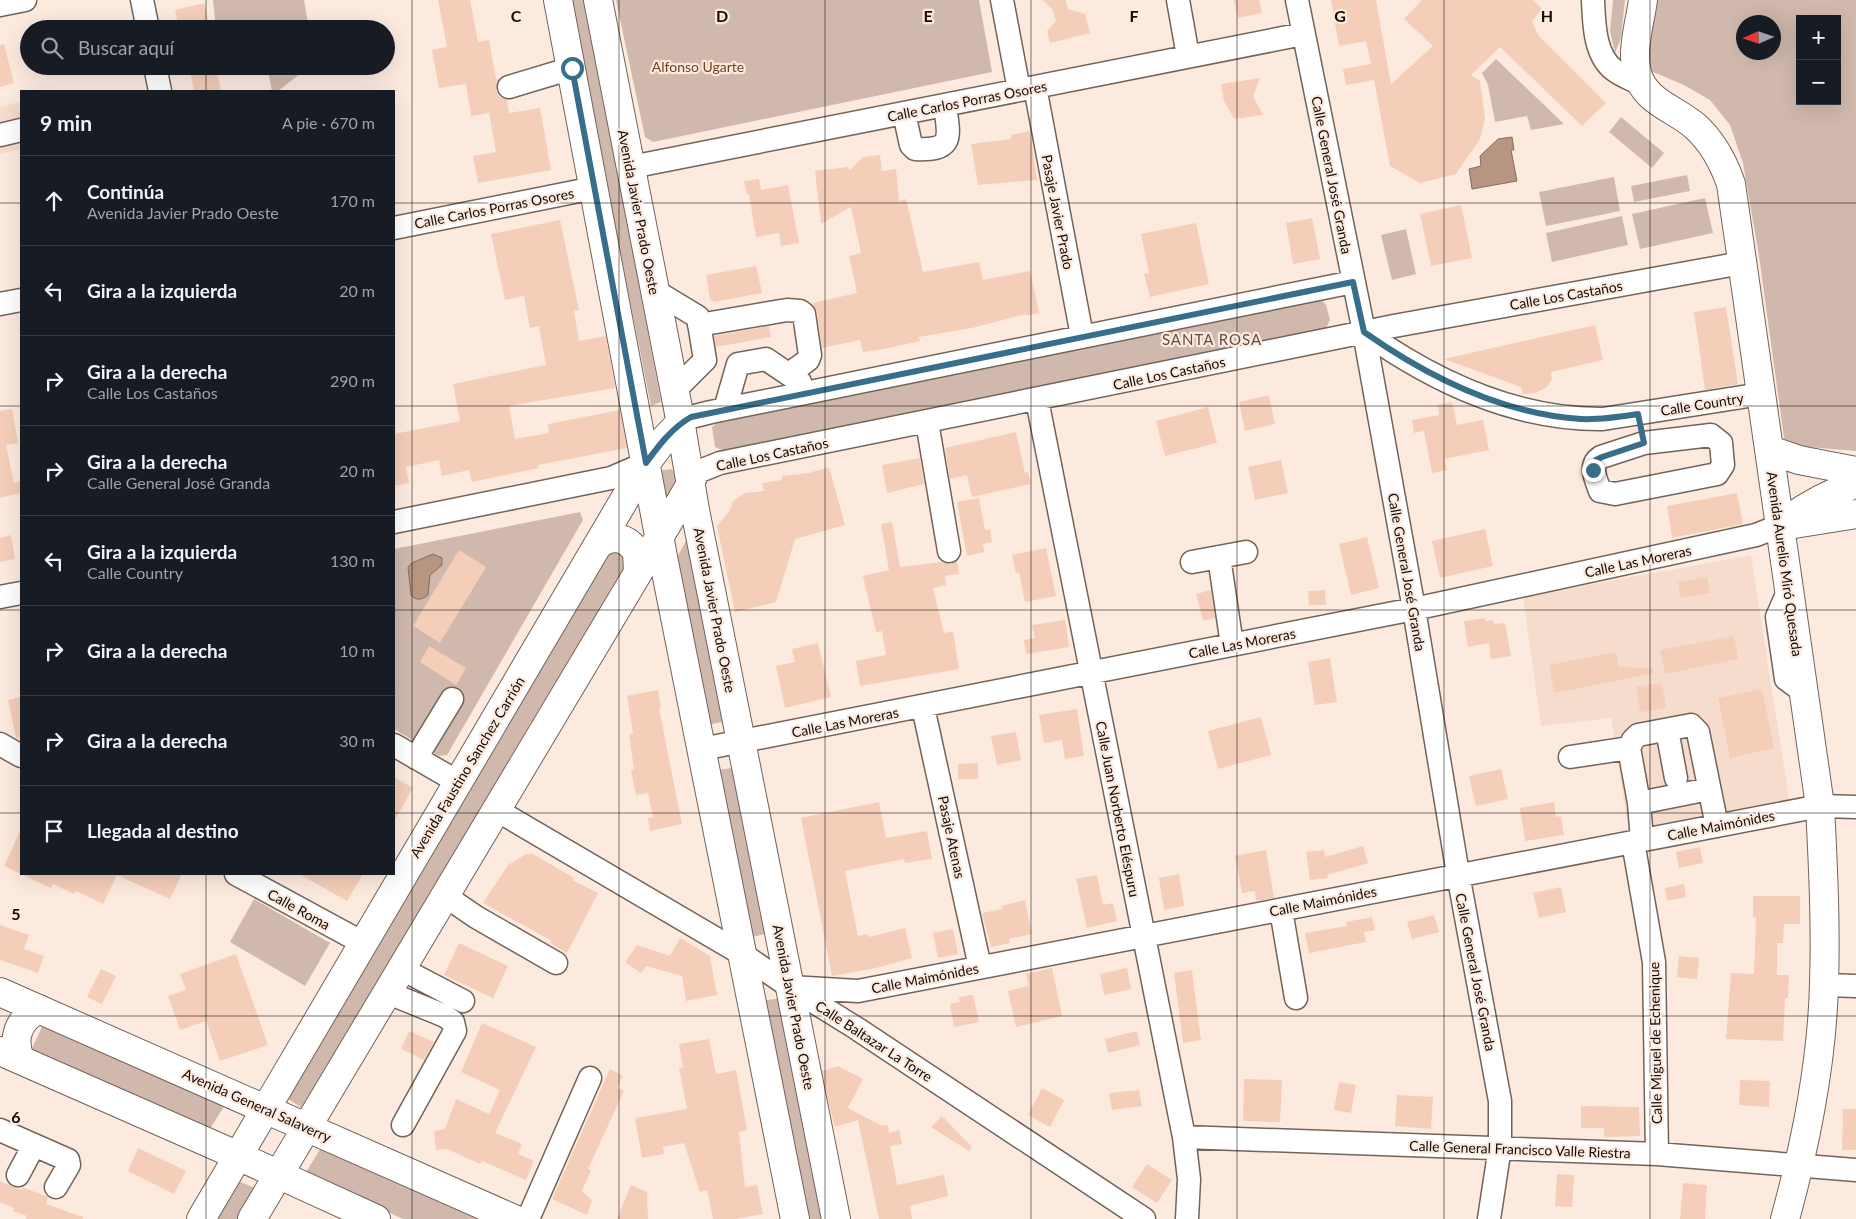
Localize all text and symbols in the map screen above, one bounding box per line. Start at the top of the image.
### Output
text: C [511,6,522,25]
text: D [716,6,728,25]
text: E [923,6,933,25]
text: F [1129,6,1139,25]
text: G [1334,6,1346,25]
text: H [1541,6,1553,25]
north arrow [1736,15,1781,60]
map controls [1796,15,1841,105]
button: + [1796,15,1841,60]
search box [20,20,395,75]
icon: search [38,34,66,62]
text: Buscar aquí [78,36,174,59]
route start [561,57,584,80]
park label: Alfonso Ugarte [652,58,744,75]
button: − [1796,60,1841,105]
street label: Calle Carlos Porras Osores [886,77,1048,125]
street label: Calle General José Granda [1308,95,1356,255]
text: 9 min [40,110,92,135]
text: A pie · 670 m [282,113,375,132]
street label: Avenida Javier Prado Oeste [615,128,663,296]
street label: Pasaje Javier Prado [1039,153,1078,271]
text: Continúa [87,180,164,203]
street label: Calle Carlos Porras Osores [413,184,575,232]
icon: ahead [40,187,68,215]
text: 170 m [330,191,375,210]
text: Avenida Javier Prado Oeste [87,203,279,222]
icon: left [40,277,68,305]
street label: Calle Los Castaños [1508,277,1624,313]
text: Gira a la izquierda [87,279,237,302]
text: 20 m [339,281,375,300]
district label: SANTA ROSA [1162,330,1262,348]
street label: Calle Los Castaños [1111,353,1227,393]
text: Gira a la derecha [87,360,227,383]
icon: right [40,367,68,395]
text: 290 m [330,371,375,390]
text: Calle Los Castaños [87,383,218,402]
street label: Calle Country [1659,389,1746,419]
street label: Calle Los Castaños [714,434,830,474]
text: Gira a la derecha [87,450,227,473]
icon: right [40,457,68,485]
route end [1582,459,1605,482]
text: 20 m [339,461,375,480]
street label: Avenida Aurelio Miró Quesada [1764,470,1806,658]
text: Calle General José Granda [87,473,270,492]
street label: Calle General José Granda [1385,492,1429,652]
street label: Avenida Javier Prado Oeste [691,526,739,694]
text: Gira a la izquierda [87,540,237,563]
street label: Calle Las Moreras [1583,541,1693,581]
icon: left [40,547,68,575]
text: 130 m [330,551,375,570]
text: Calle Country [87,563,183,582]
street label: Calle Las Moreras [1187,624,1297,662]
icon: right [40,637,68,665]
text: Gira a la derecha [87,639,227,662]
text: 10 m [339,641,375,660]
street label: Avenida Faustino Sanchez Carrión [406,673,528,861]
street label: Calle Las Moreras [790,703,900,741]
street label: Calle Juan Norberto Eléspuru [1093,719,1143,899]
icon: right [40,727,68,755]
text: Gira a la derecha [87,729,227,752]
text: 30 m [339,731,375,750]
street label: Pasaje Atenas [935,794,969,880]
street label: Calle Maimónides [1666,806,1776,844]
icon: arrive [40,817,68,845]
text: Llegada al destino [87,819,239,842]
street label: Calle Maimónides [1268,882,1378,920]
street label: Calle Roma [265,885,333,933]
street label: Calle General José Granda [1452,892,1500,1052]
text: 5 [11,904,21,923]
street label: Avenida Javier Prado Oeste [770,923,818,1091]
street label: Calle Maimónides [870,959,980,997]
street label: Calle Miguel de Echenique [1645,962,1665,1124]
street label: Calle Baltazar La Torre [812,997,936,1085]
street label: Avenida General Salaverry [180,1065,335,1146]
text: 6 [11,1107,21,1126]
street label: Calle General Francisco Valle Riestra [1409,1137,1631,1161]

